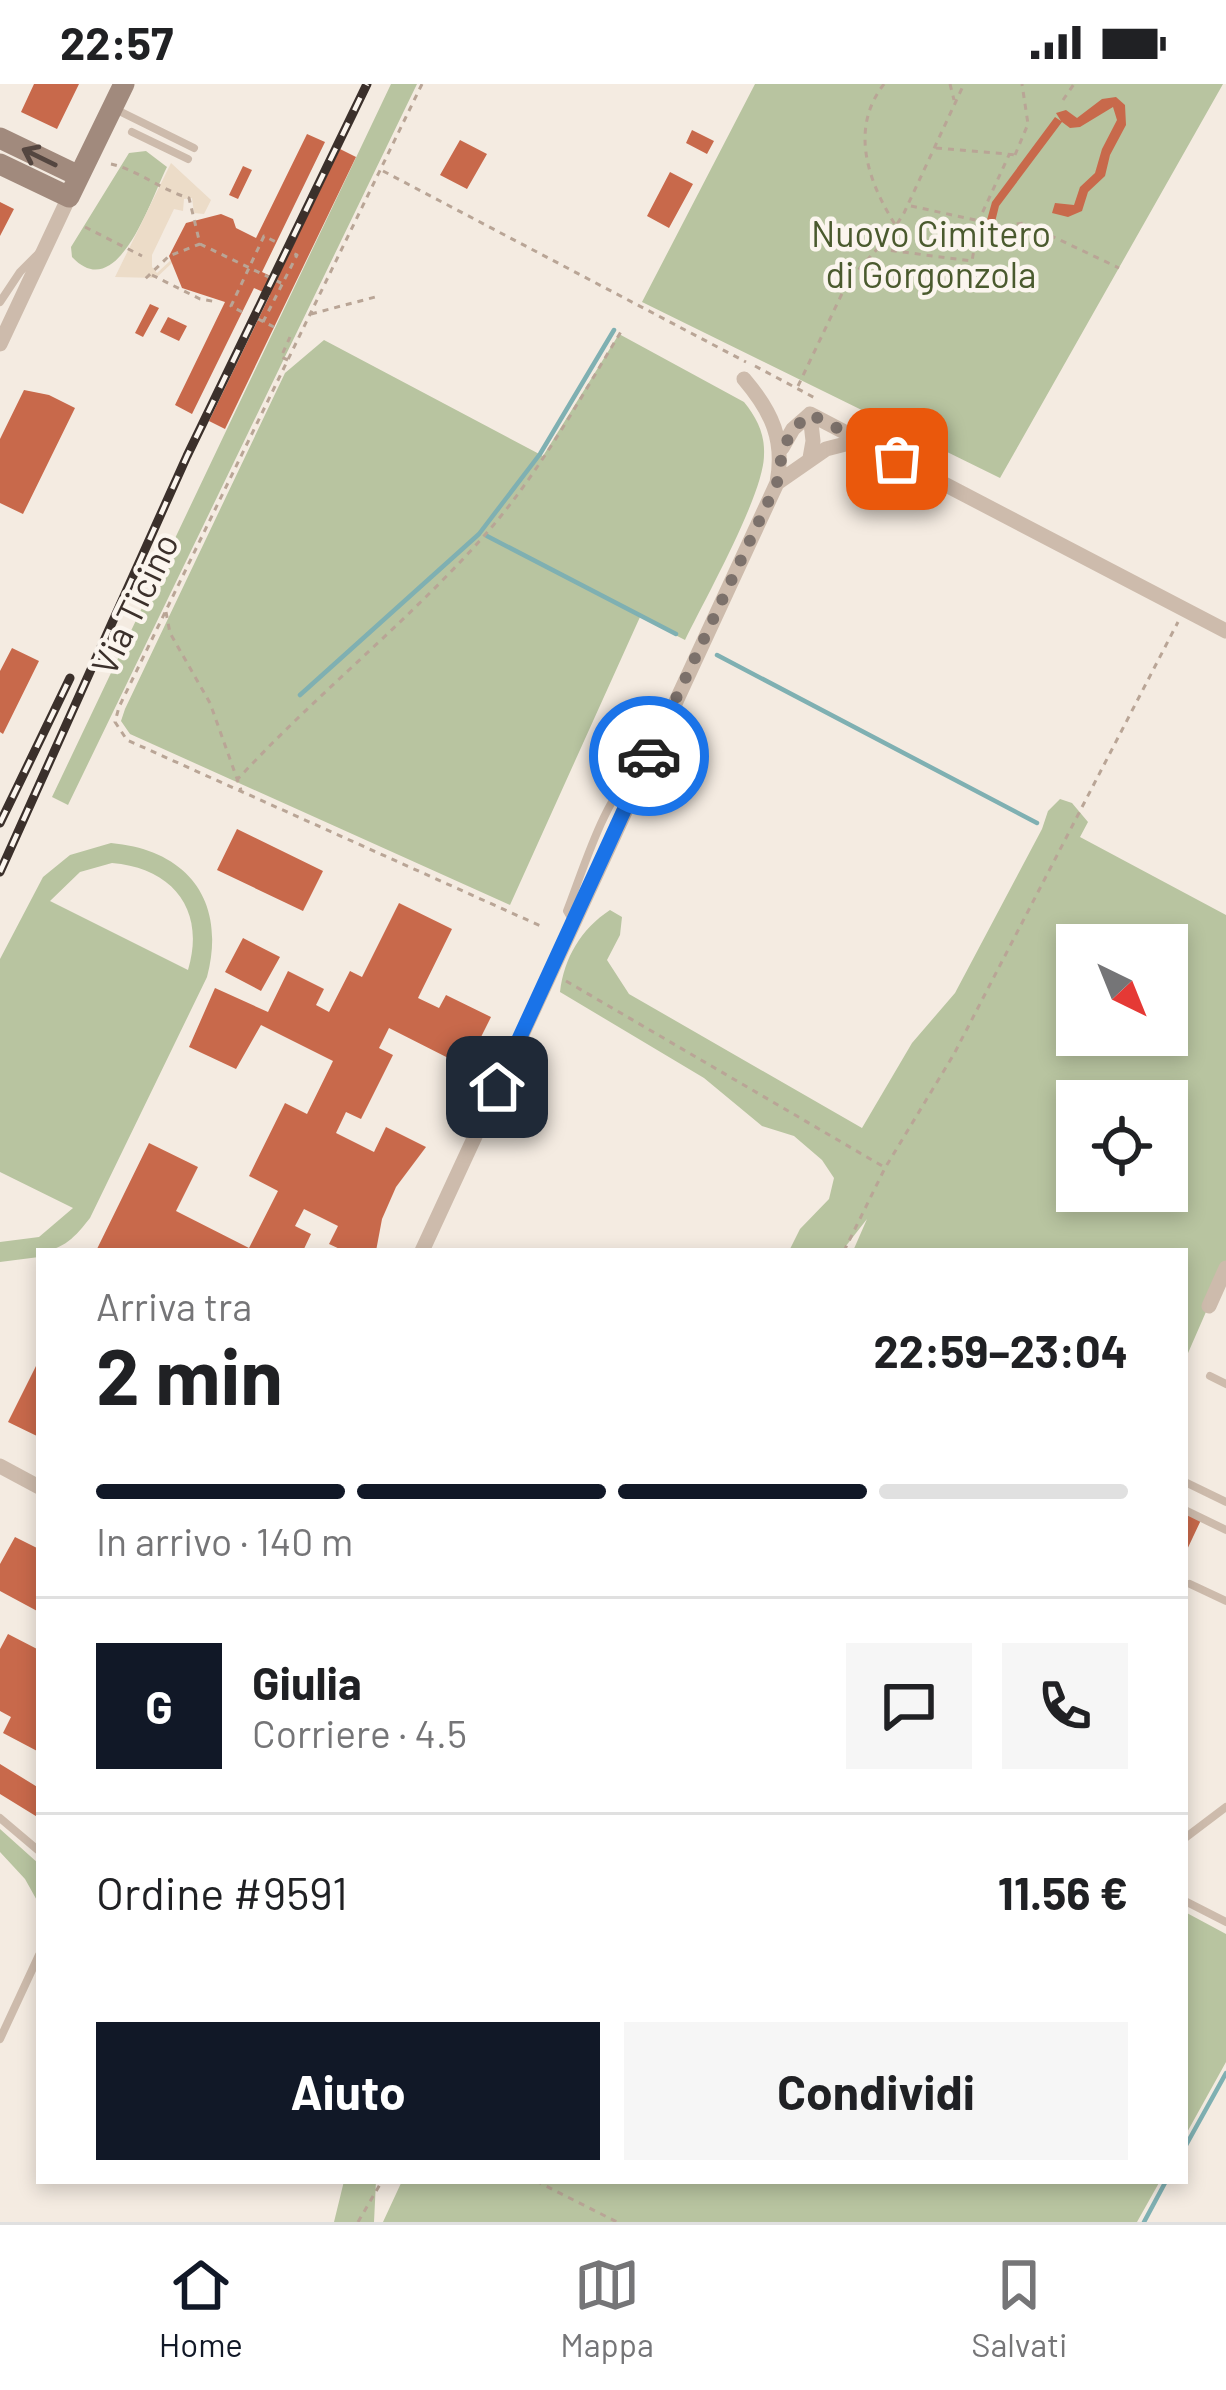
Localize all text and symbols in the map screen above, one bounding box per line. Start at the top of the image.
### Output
text: 22:57 [60,15,173,69]
one-way arrow [22,145,58,167]
park label: Nuovo Cimitero di Gorgonzola [811,211,1051,295]
pin [846,408,948,510]
icon: bag [864,426,930,492]
street label: Via Ticino [81,526,186,681]
courier [589,696,709,816]
icon: car [616,723,682,789]
north arrow [1056,924,1188,1056]
map controls [1056,924,1188,1212]
pin [446,1036,548,1138]
icon: home [464,1054,530,1120]
button: locate [1056,1080,1188,1212]
text: Arriva tra [96,1282,252,1329]
text: 22:59–23:04 [874,1323,1128,1377]
text: 2 min [96,1327,283,1421]
text: In arrivo · 140 m [96,1517,353,1564]
button: chat [846,1643,972,1769]
button: phone [1002,1643,1128,1769]
text: Giulia [252,1655,362,1709]
text: G [145,1679,173,1733]
text: Corriere · 4.5 [252,1709,467,1756]
text: Ordine #9591 [96,1865,348,1919]
text: 11.56 € [998,1865,1128,1919]
button: Aiuto [96,2022,600,2160]
button: Condividi [624,2022,1128,2160]
tab: Home [159,2252,243,2364]
tab: Mappa [560,2252,654,2364]
tab: Salvati [971,2252,1067,2364]

